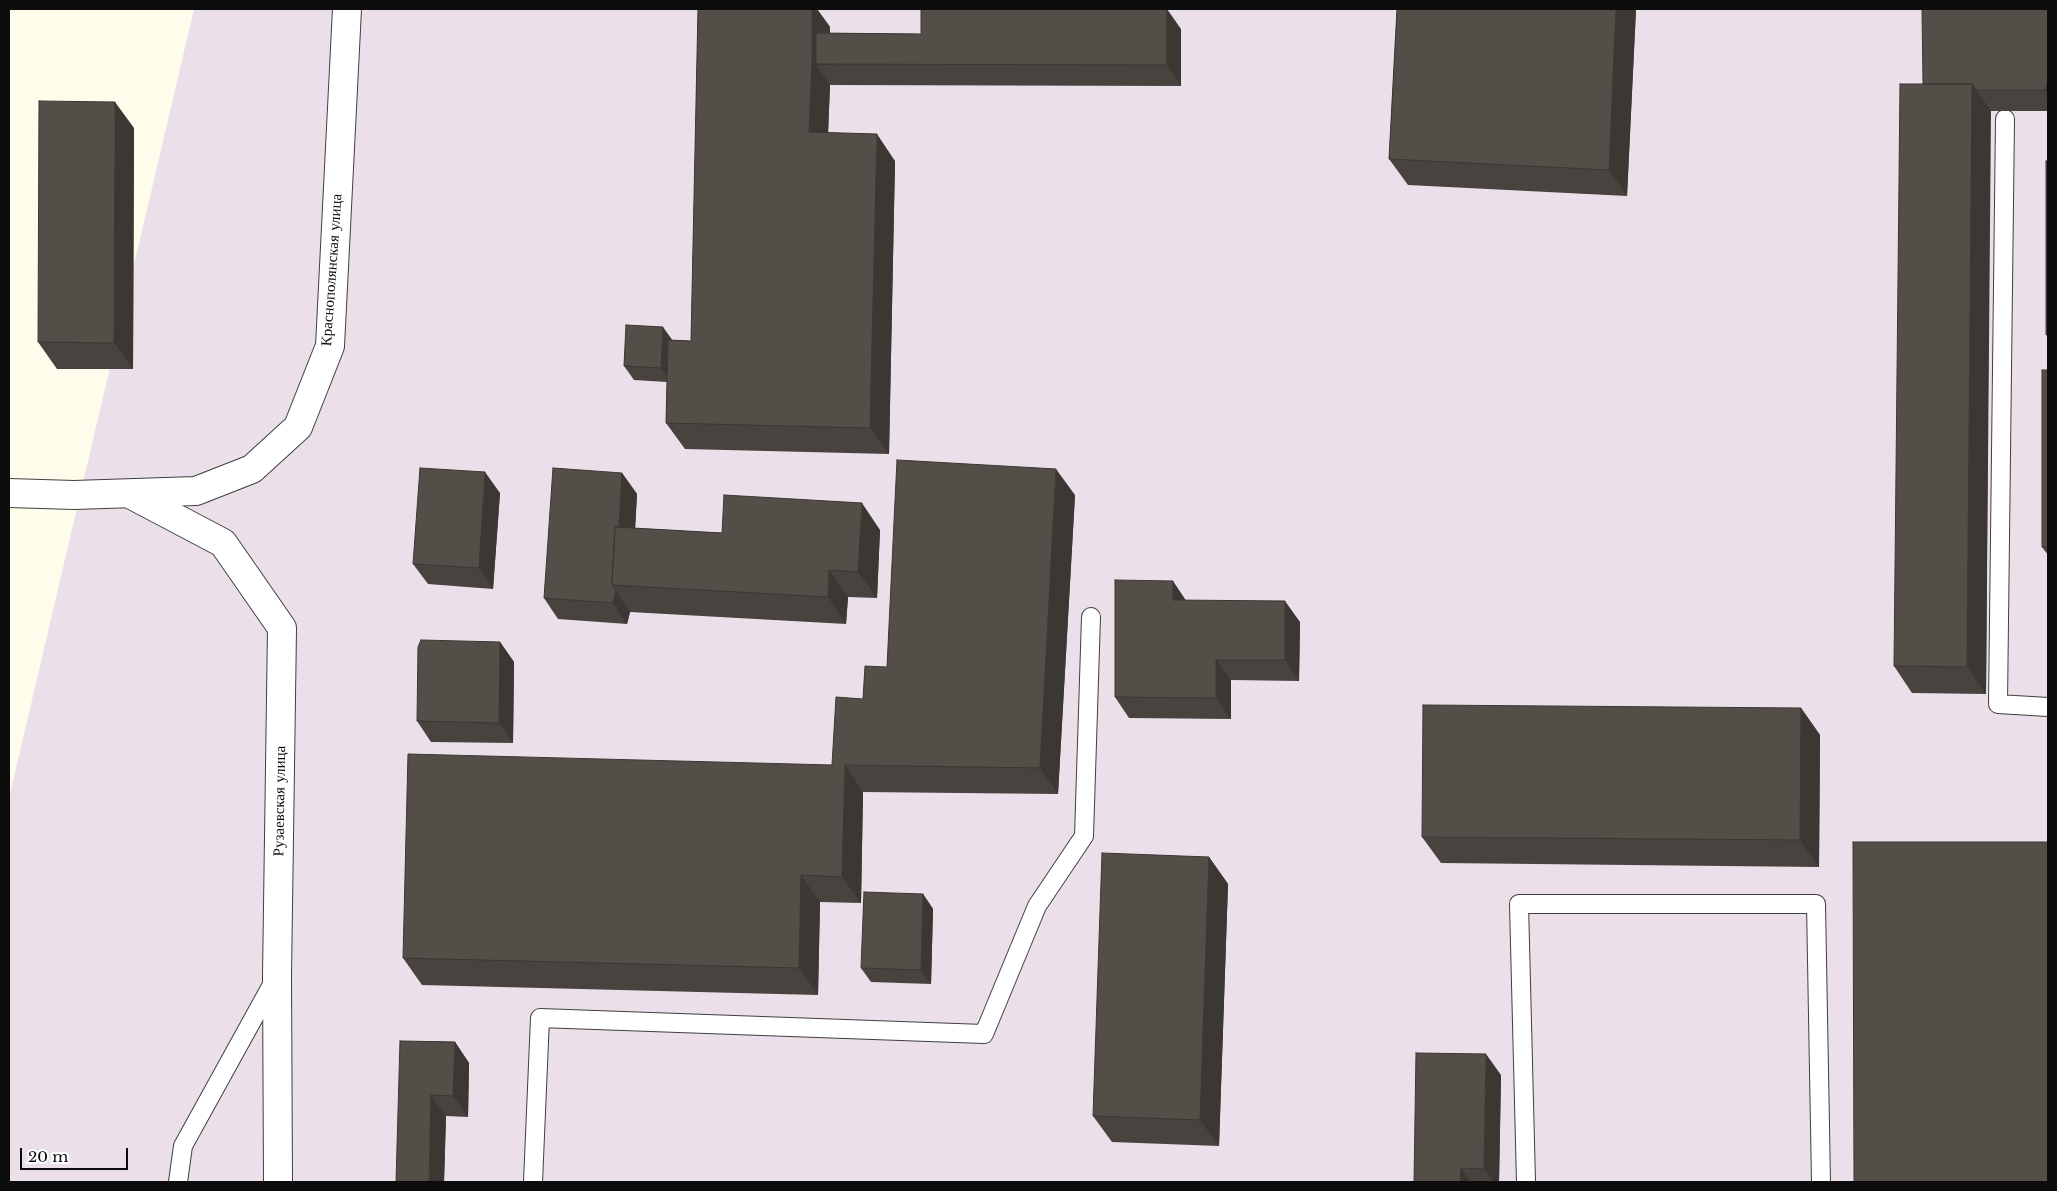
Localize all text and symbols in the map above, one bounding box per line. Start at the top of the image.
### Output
street label: Краснополянская улица [318,193,346,347]
street label: Рузаевская улица [270,746,290,856]
scale bar [22,1138,130,1170]
text: 20 m [28,1147,68,1166]

